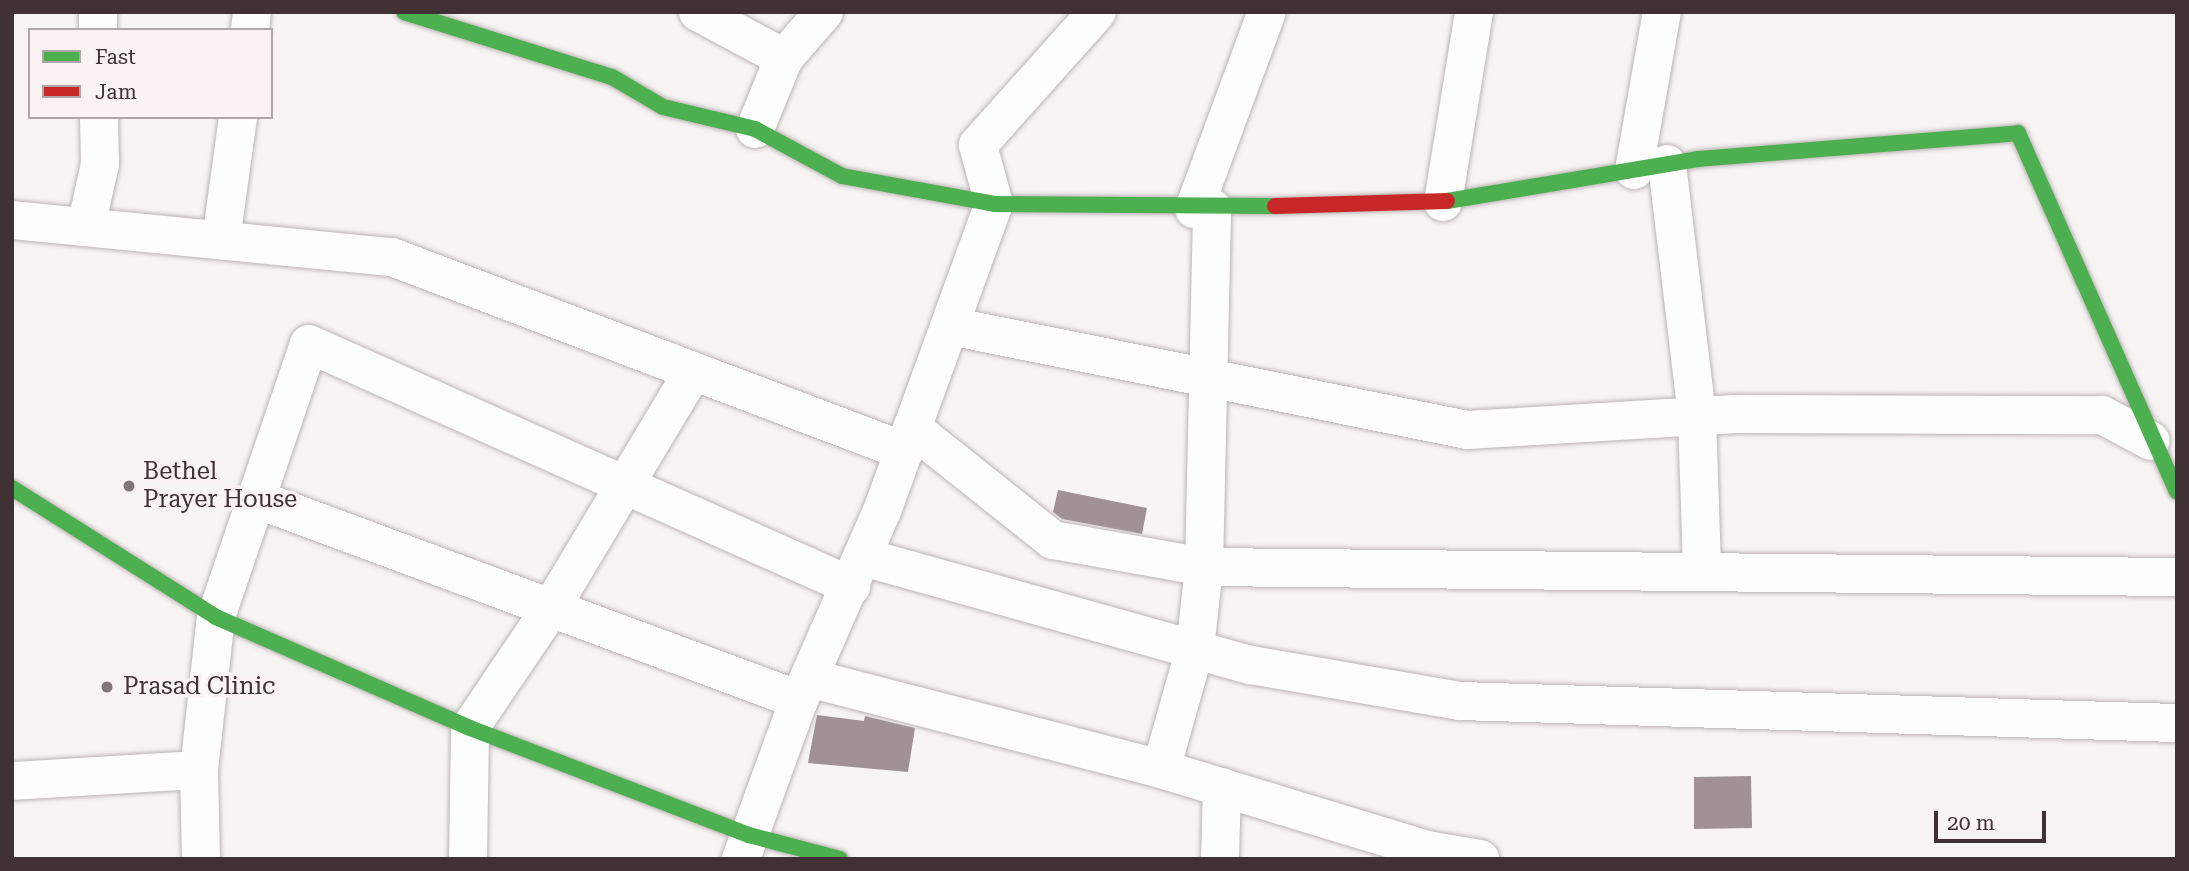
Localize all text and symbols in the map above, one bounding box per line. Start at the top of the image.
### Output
legend [28,28,273,119]
text: Fast [95,45,136,69]
text: Jam [95,80,137,104]
place label: Bethel Prayer House [143,458,297,514]
marker: Bethel Prayer House [121,478,137,494]
place label: Prasad Clinic [123,673,275,701]
marker: Prasad Clinic [97,677,117,697]
scale bar [1937,798,2049,842]
text: 20 m [1947,811,1995,835]

